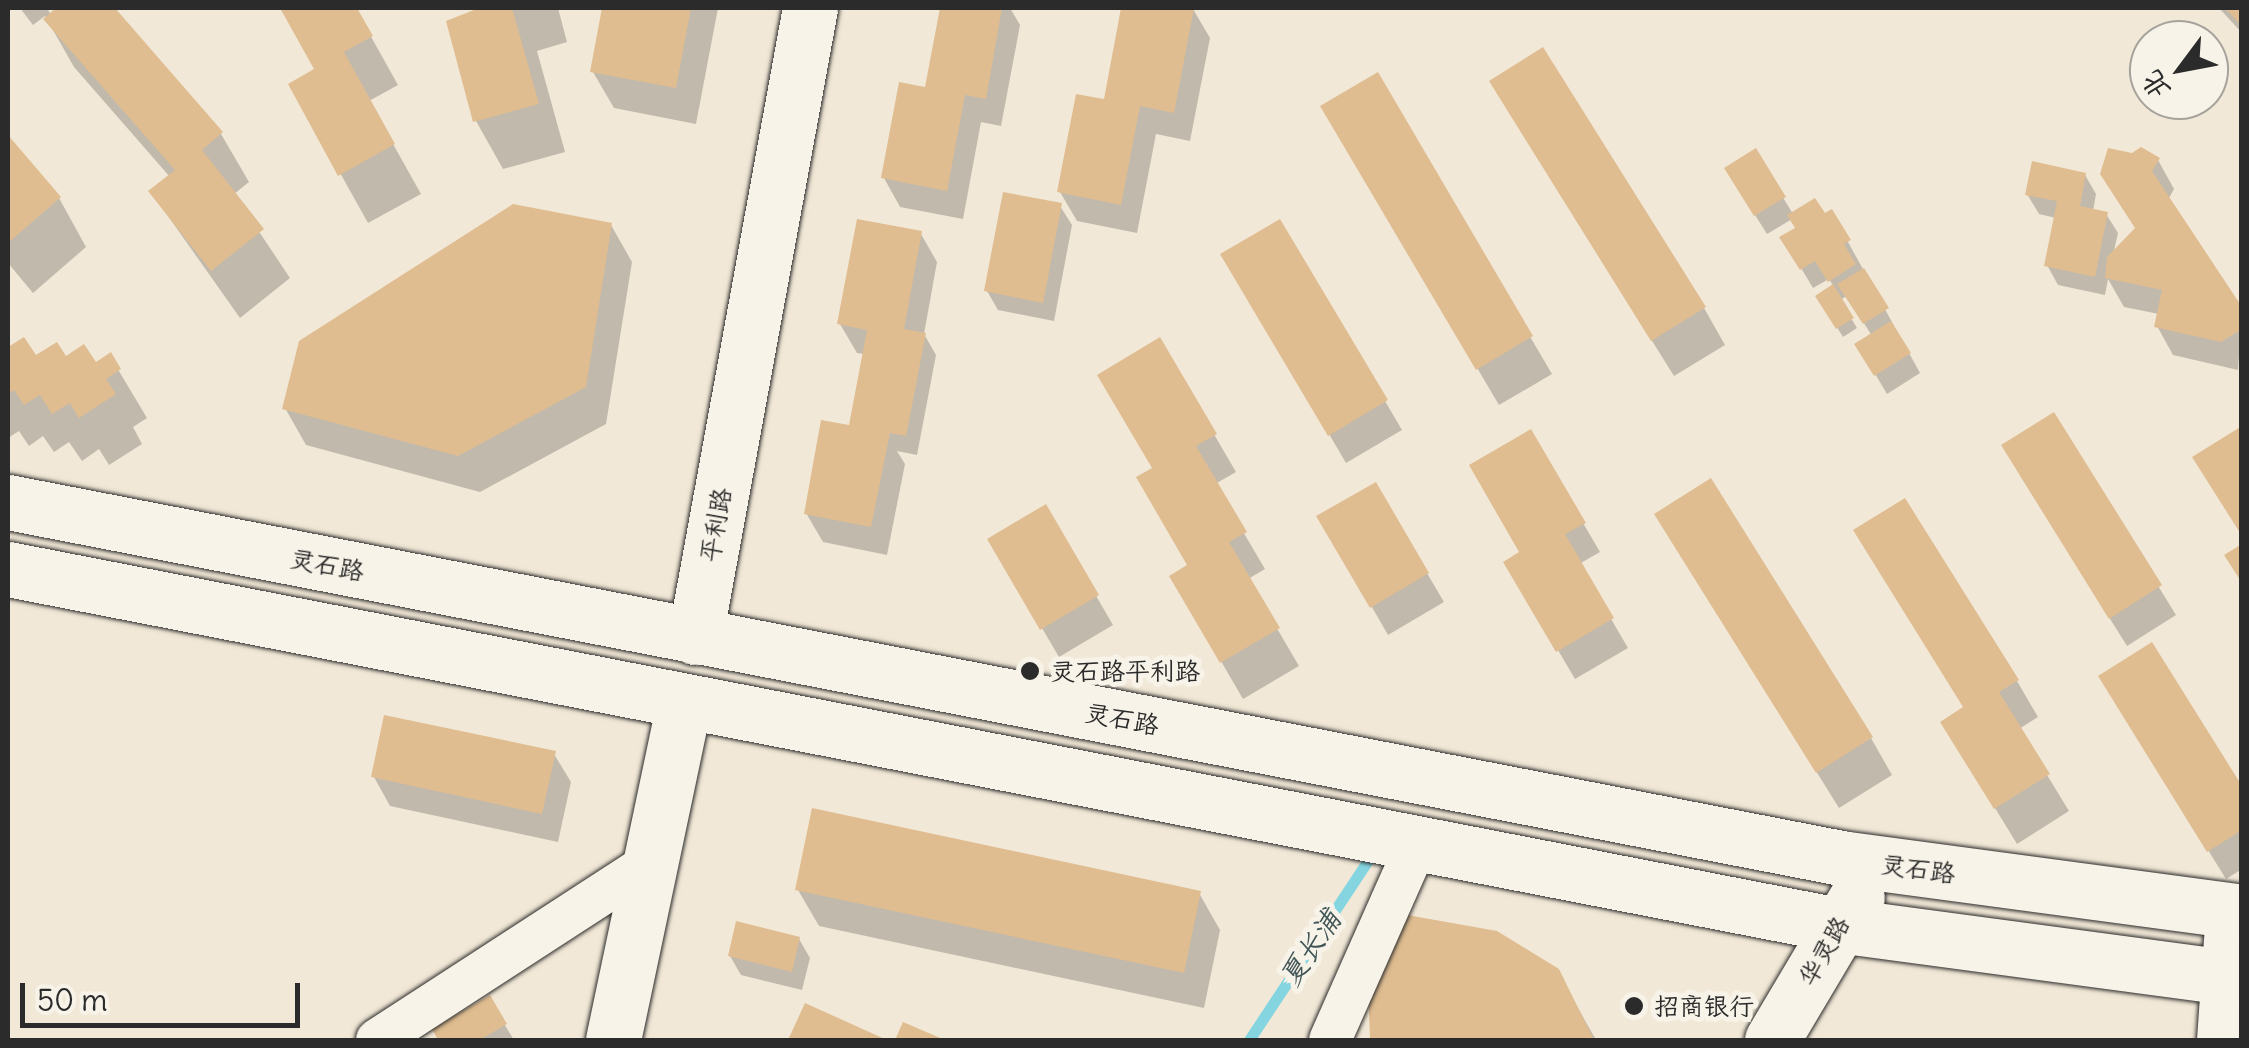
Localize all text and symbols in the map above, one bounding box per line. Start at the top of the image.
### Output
north arrow [2129,20,2229,120]
text: 北 [2133,63,2178,106]
street label: 平利路 [695,485,737,565]
street label: 灵石路 [287,543,367,587]
place label: 灵石路平利路 [1050,656,1200,686]
marker: 灵石路平利路 [1019,660,1041,682]
street label: 灵石路 [1082,697,1162,741]
street label: 灵石路 [1879,849,1957,889]
water label: 夏长浦 [1273,904,1347,992]
street label: 华灵路 [1792,911,1856,991]
scale bar [25,963,305,1025]
text: 50 m [37,981,107,1019]
place label: 招商银行 [1654,991,1754,1021]
marker: 招商银行 [1623,995,1645,1017]

